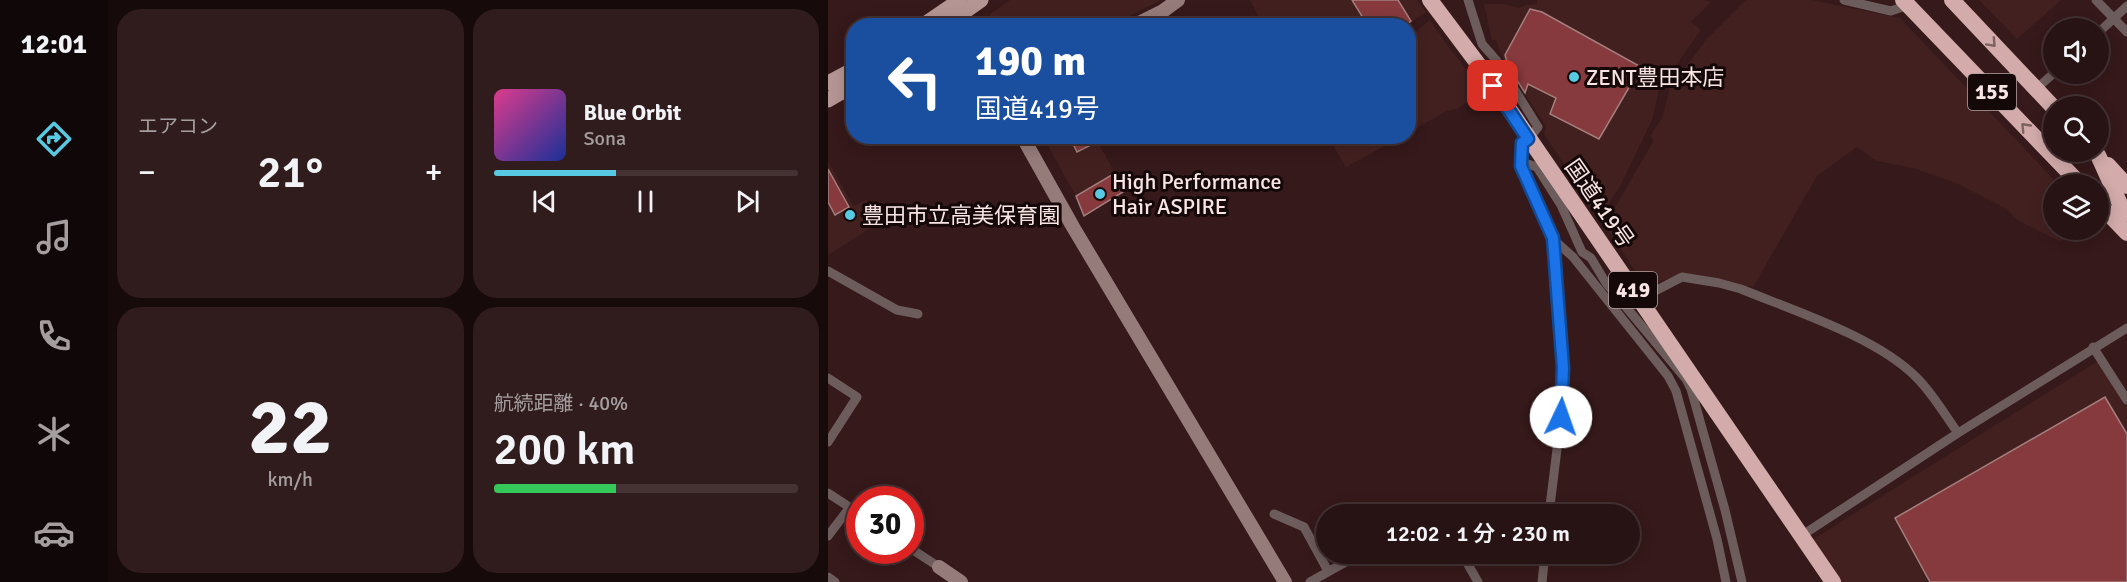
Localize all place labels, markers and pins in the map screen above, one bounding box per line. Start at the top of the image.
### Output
pin [1467,60,1518,111]
place label: ZENT豊田本店 [1586,64,1725,91]
marker: ZENT豊田本店 [1567,70,1581,84]
place label: High Performance Hair ASPIRE [1112,168,1282,220]
marker: High Performance Hair ASPIRE [1093,187,1107,201]
place label: 豊田市立高美保育園 [862,202,1060,229]
marker: 豊田市立高美保育園 [843,208,857,222]

